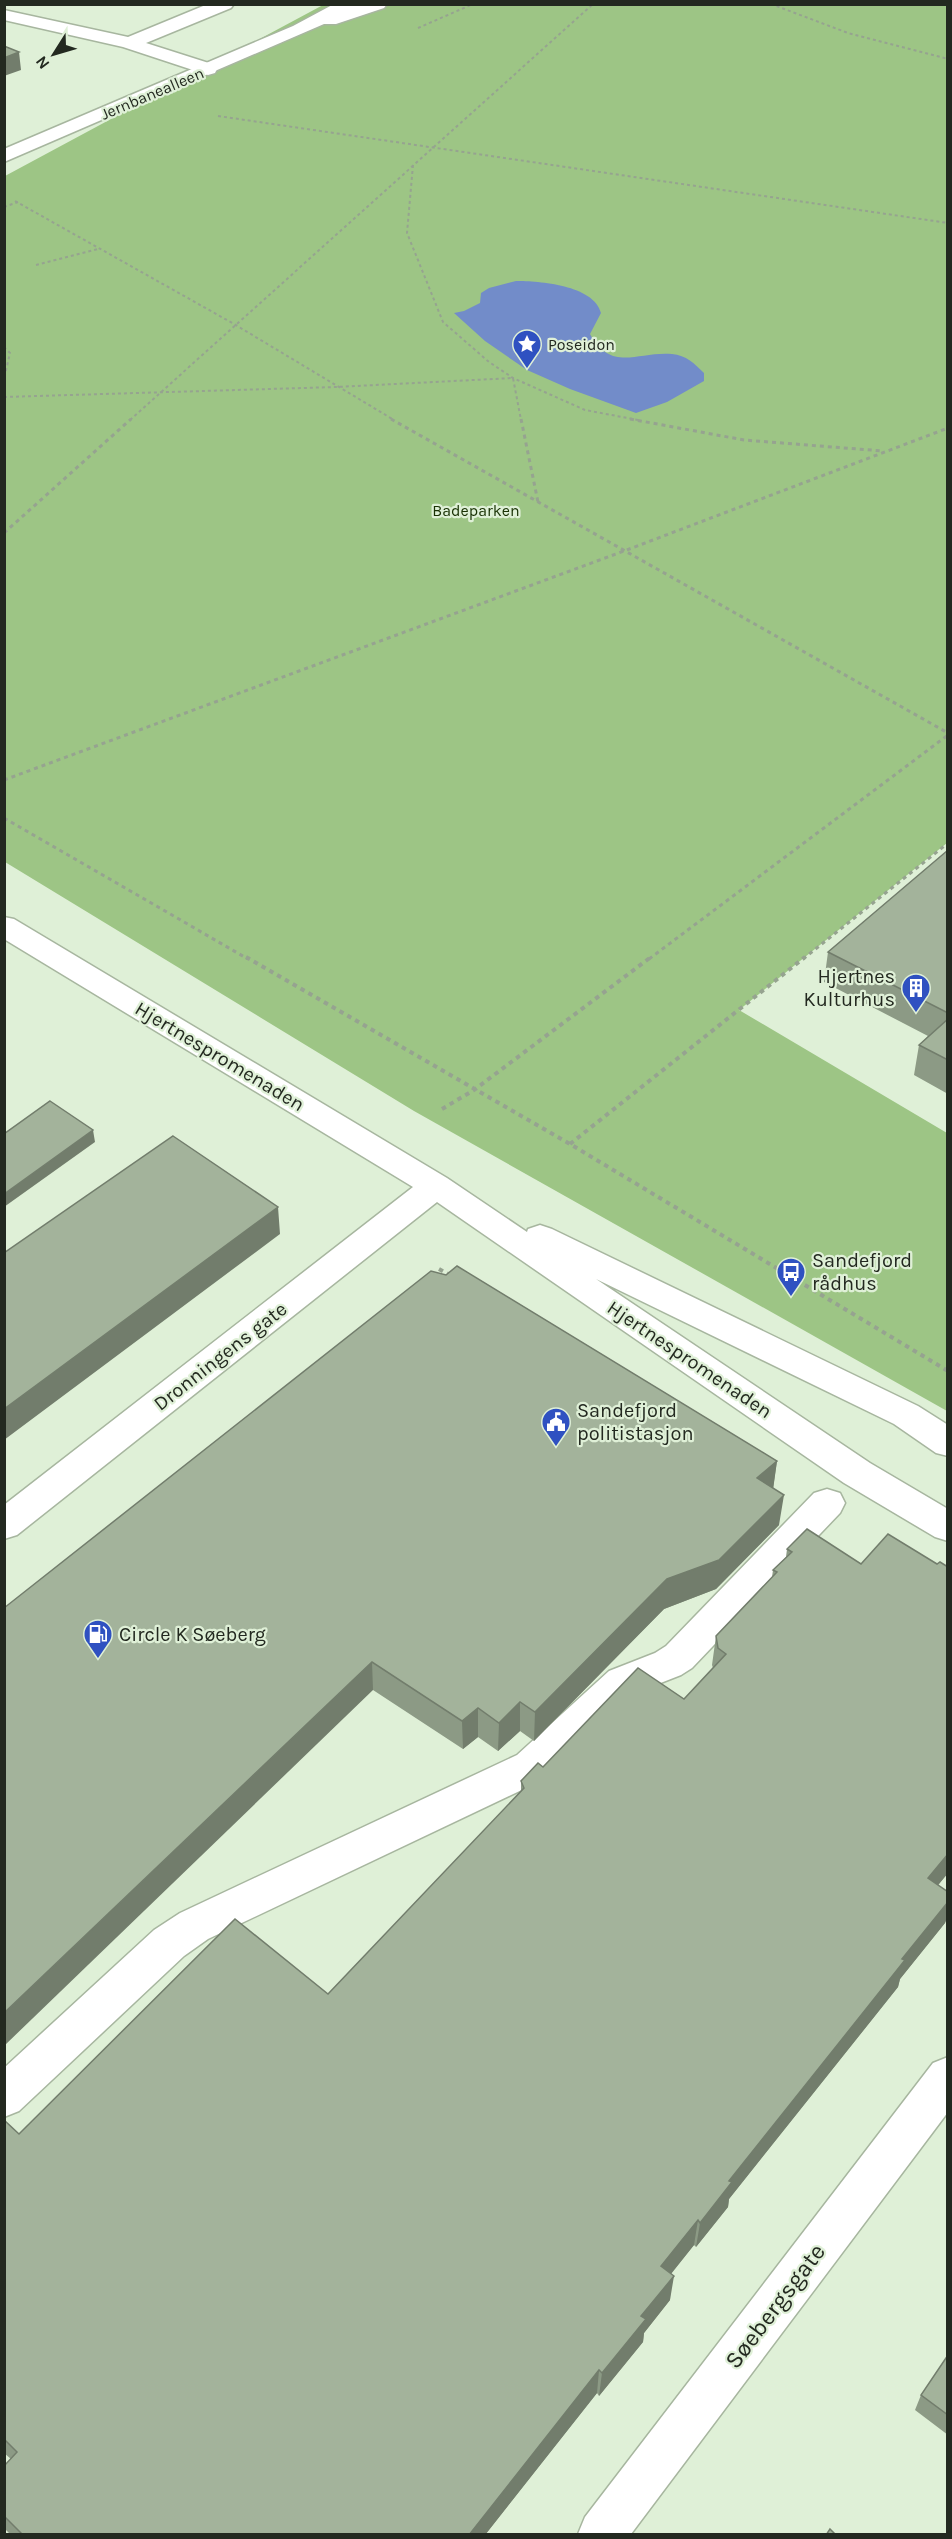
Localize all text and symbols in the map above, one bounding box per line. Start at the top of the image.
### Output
north arrow [24,24,84,84]
text: N [31,52,53,73]
street label: Jernbanealleen [98,63,207,124]
place icon: Poseidon [511,328,543,370]
place label: Poseidon [548,335,615,354]
park label: Badeparken [432,501,520,520]
place label: Hjertnes Kulturhus [804,965,895,1011]
building icon: Hjertnes Kulturhus [900,972,932,1014]
street label: Hjertnespromenaden [131,997,309,1116]
place label: Sandefjord rådhus [812,1249,912,1295]
bus stop icon: Sandefjord rådhus [775,1256,807,1298]
street label: Hjertnespromenaden [603,1296,776,1423]
street label: Dronningens gate [149,1297,291,1415]
place label: Sandefjord politistasjon [577,1399,693,1445]
public building icon: Sandefjord politistasjon [540,1406,572,1448]
fuel station icon: Circle K Søeberg [82,1618,114,1660]
place label: Circle K Søeberg [119,1623,266,1646]
street label: Søebergsgate [719,2238,831,2374]

